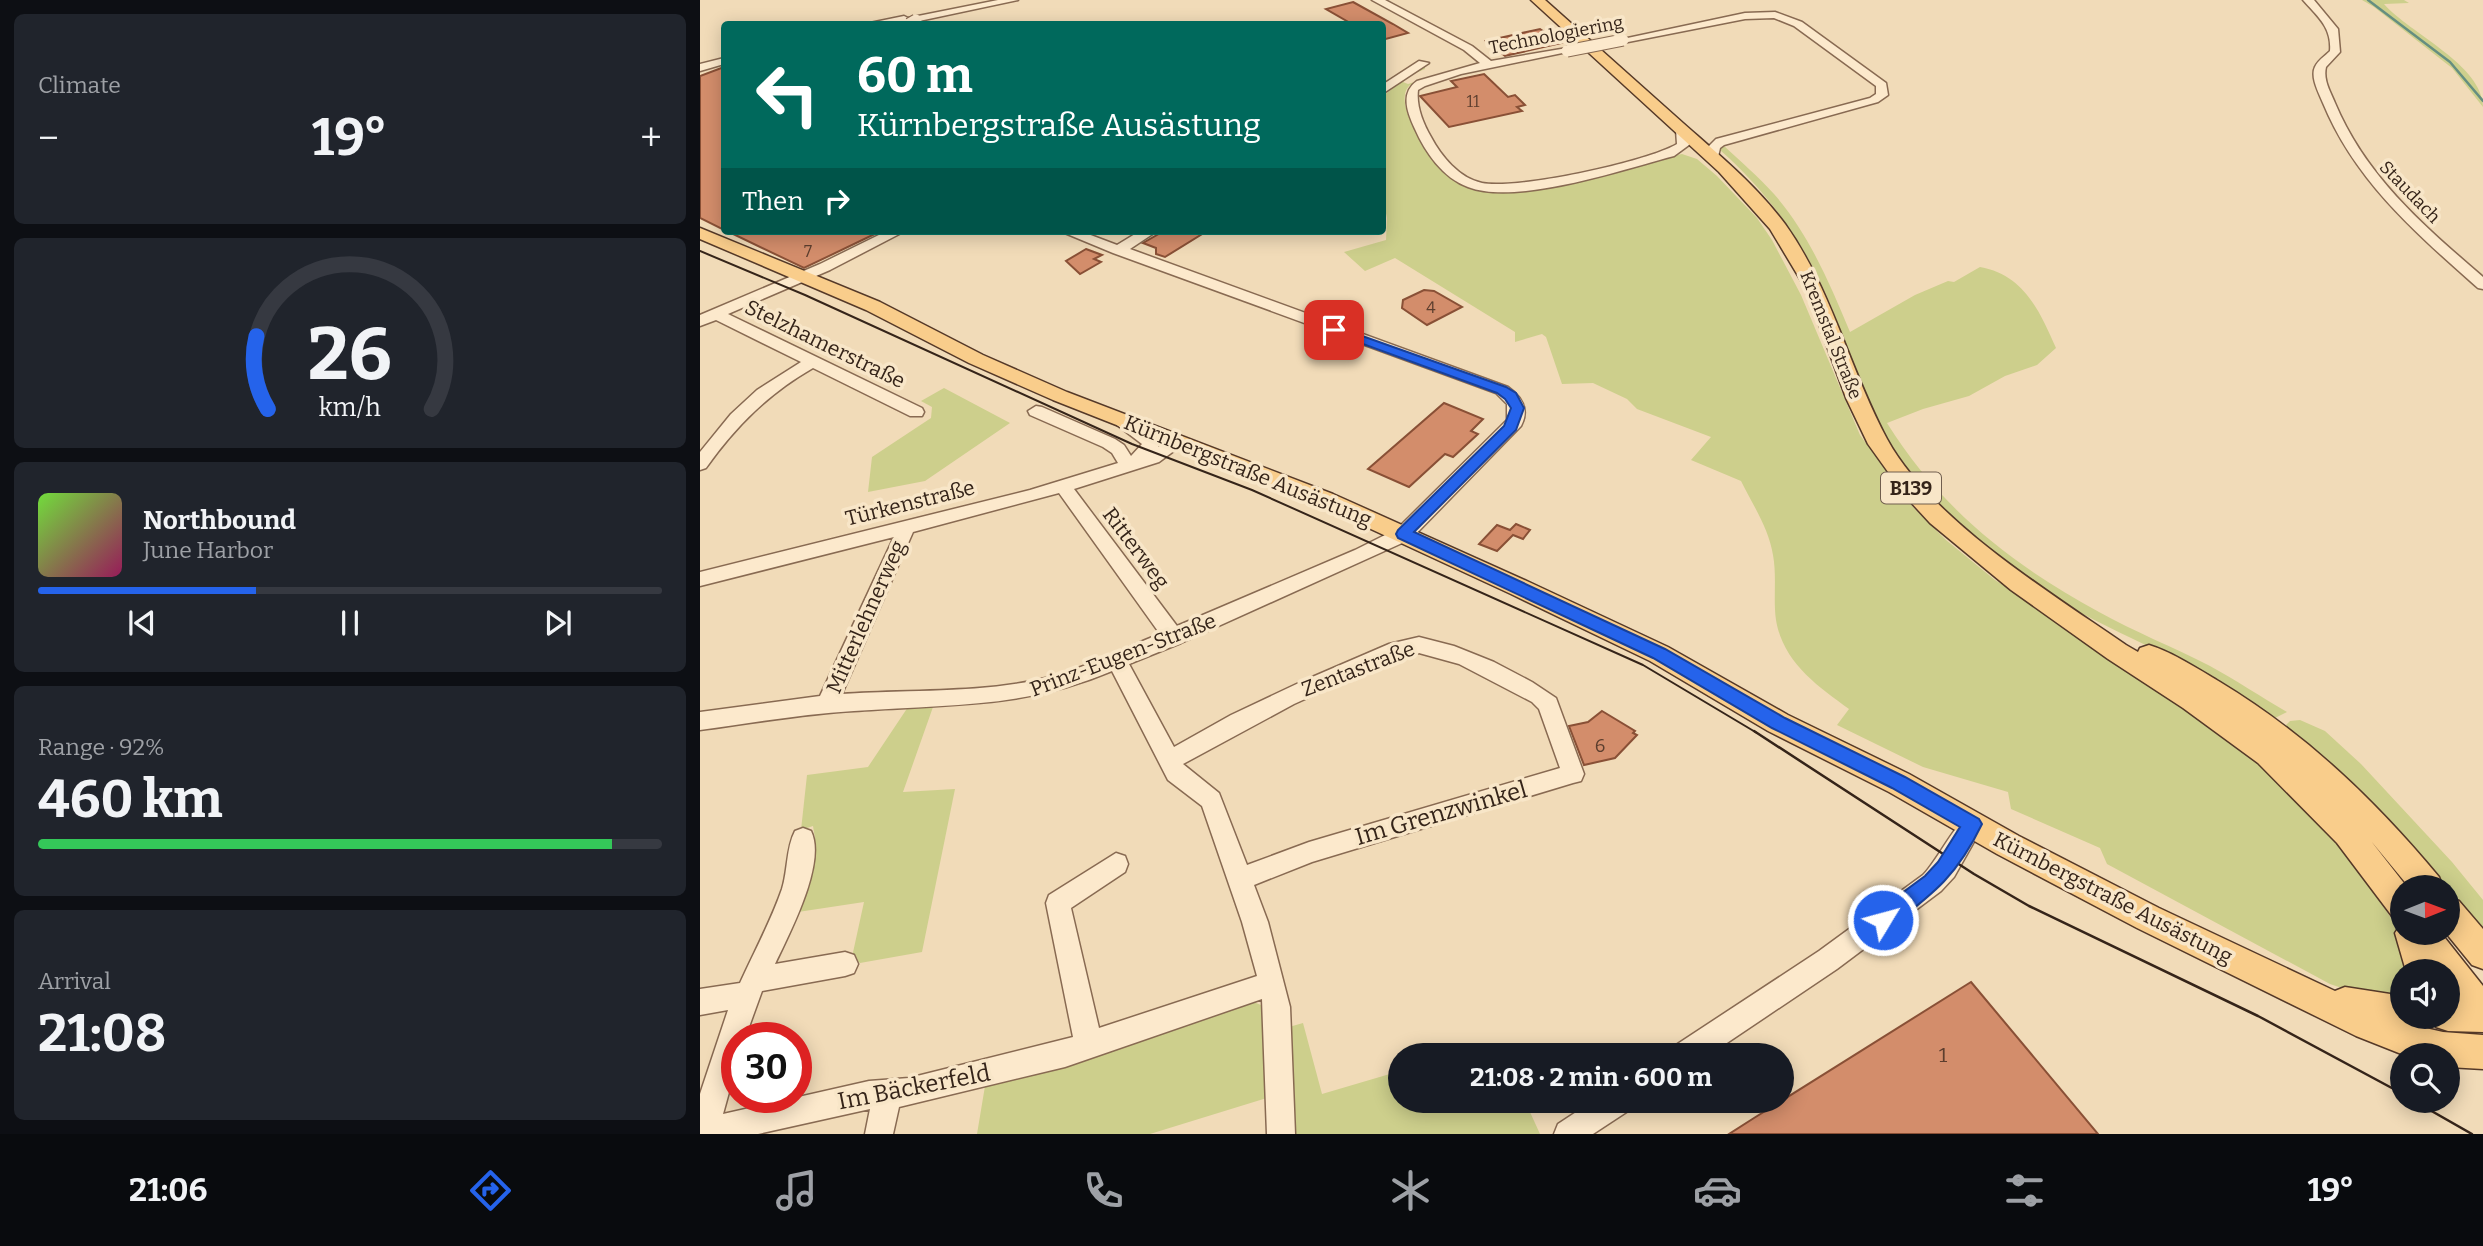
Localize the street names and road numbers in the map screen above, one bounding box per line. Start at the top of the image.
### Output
street label: Technologiering [1487,11,1625,59]
street label: Staudach [2375,156,2445,228]
street label: Kremstal Straße [1795,268,1867,402]
street label: Stelzhamerstraße [741,294,909,394]
street label: Kürnbergstraße Ausästung [1120,409,1376,533]
road number: B139 [1881,472,1941,503]
street label: Türkenstraße [843,474,977,532]
street label: Ritterweg [1097,502,1175,594]
street label: Mitterlehnerweg [821,536,911,698]
street label: Prinz-Eugen-Straße [1026,608,1220,702]
street label: Zentastraße [1298,636,1418,702]
street label: Im Grenzwinkel [1352,775,1530,851]
street label: Kürnbergstraße Ausästung [1989,826,2237,970]
street label: Im Bäckerfeld [835,1059,993,1115]

